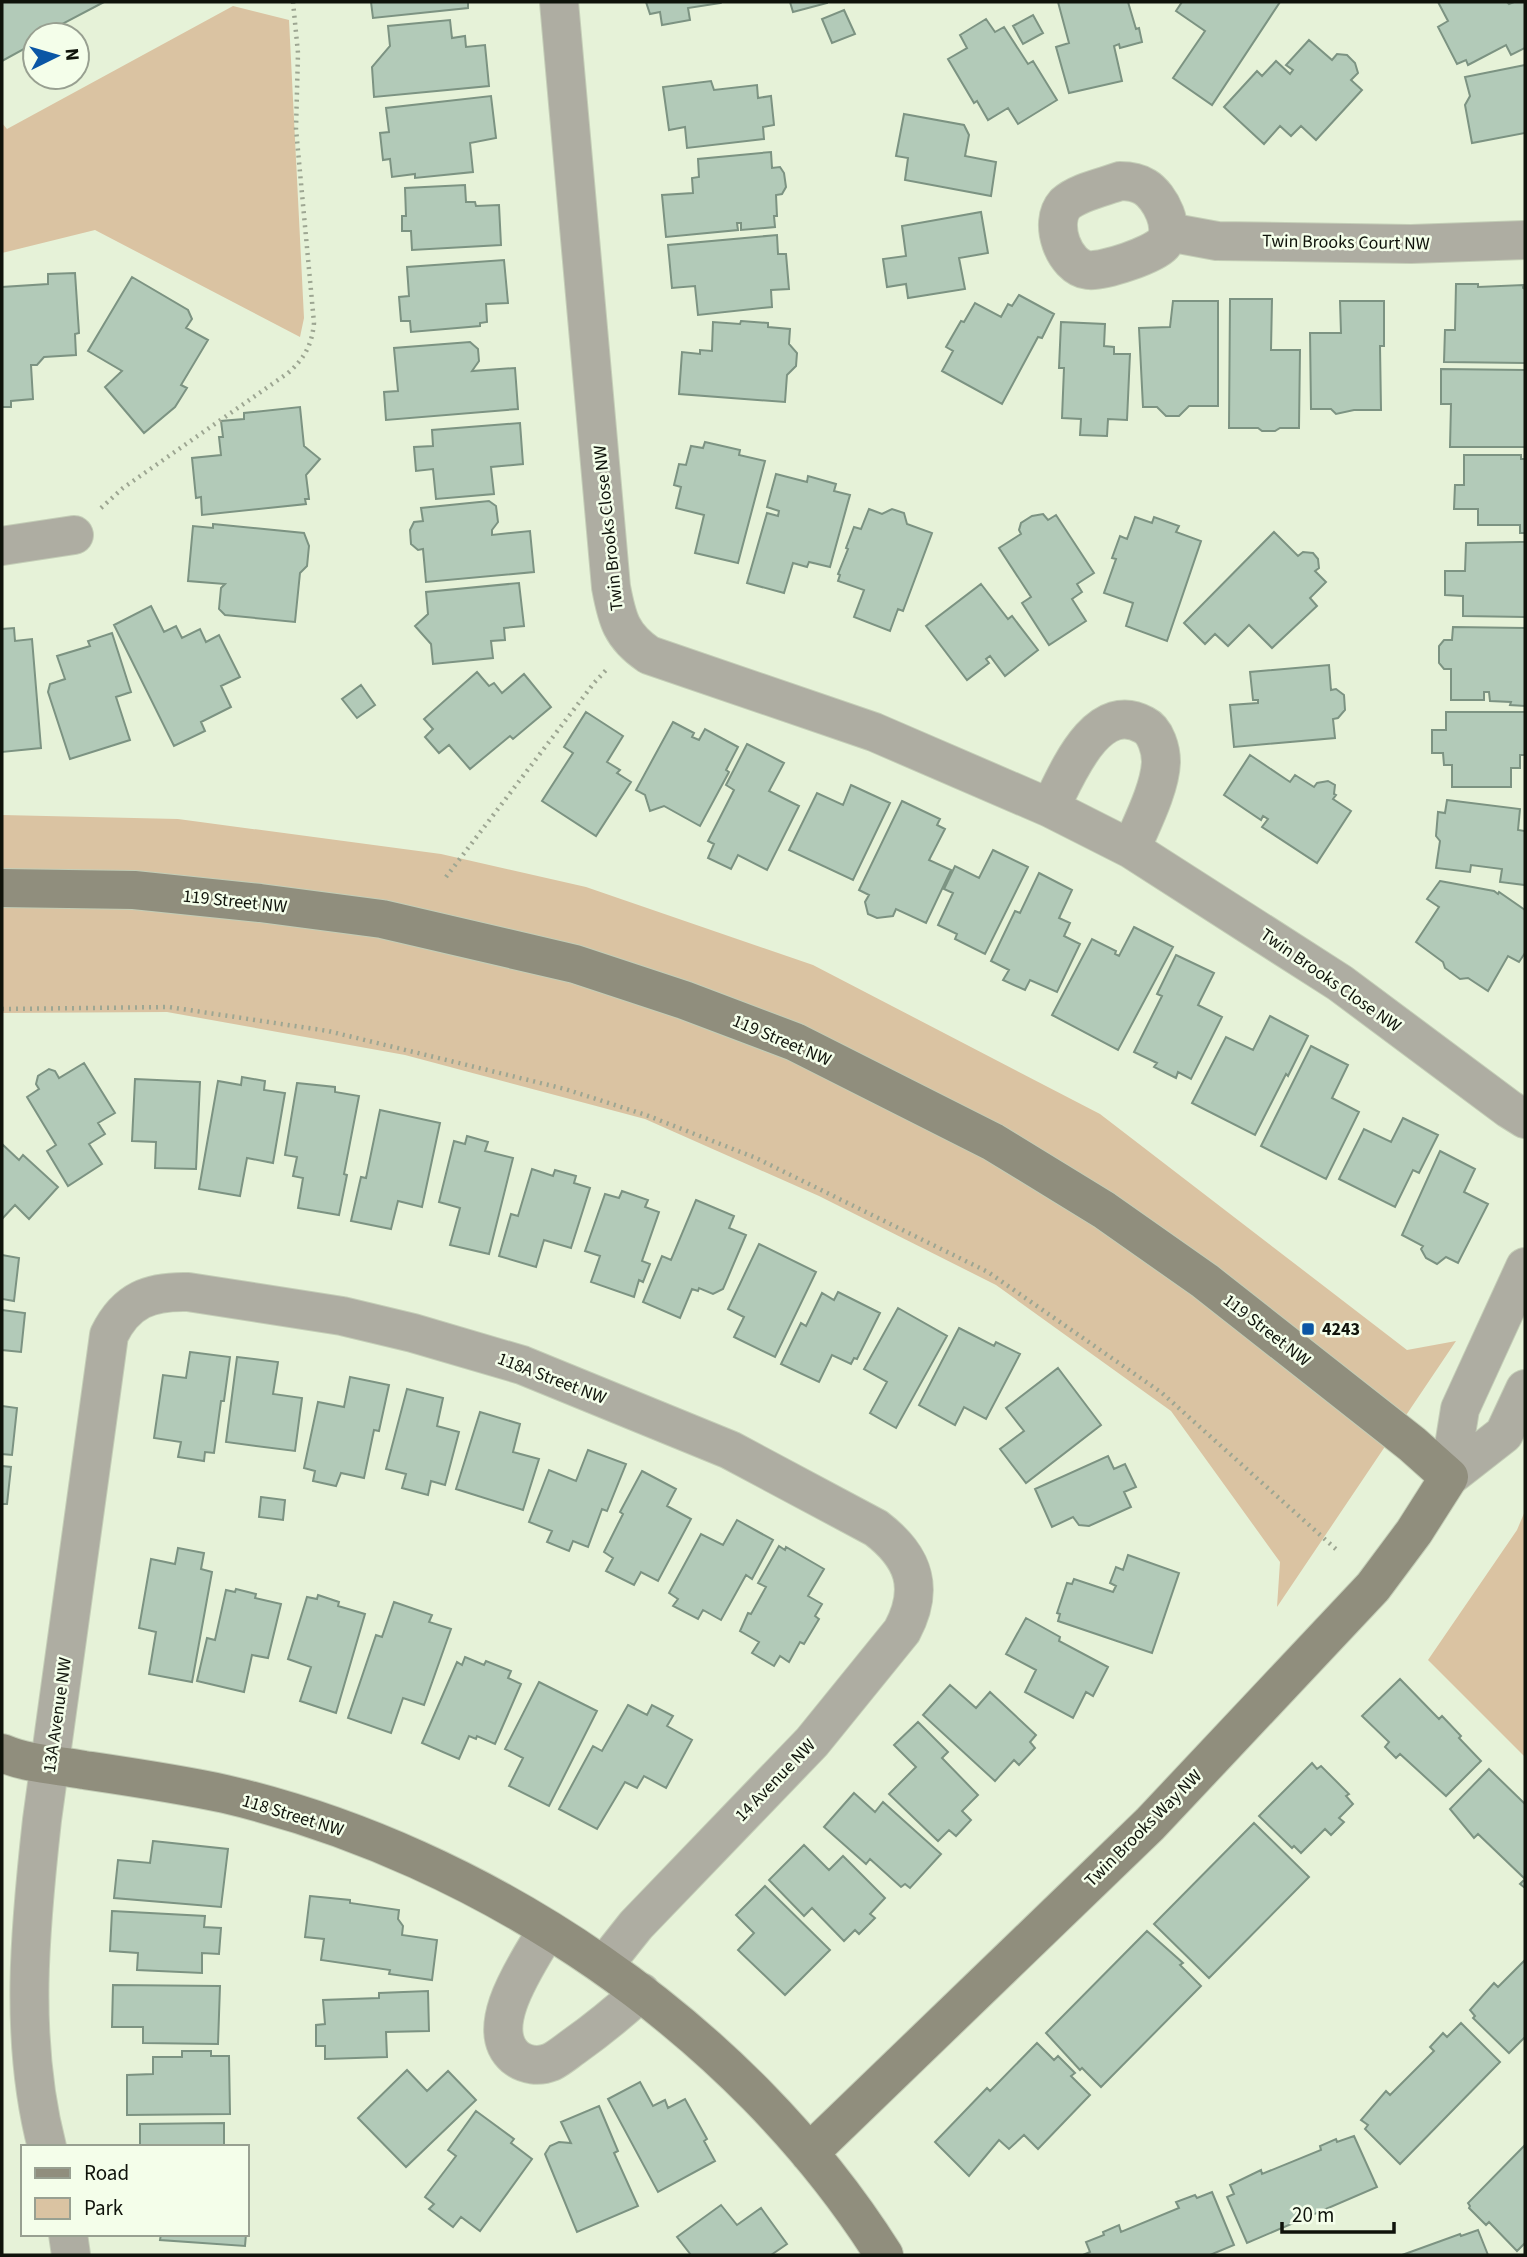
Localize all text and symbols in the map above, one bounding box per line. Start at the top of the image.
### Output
north arrow [21,21,91,91]
text: N [57,47,85,62]
street label: Twin Brooks Court NW [1262,229,1430,256]
street label: Twin Brooks Close NW [587,444,630,612]
street label: 119 Street NW [181,884,288,919]
street label: Twin Brooks Close NW [1255,922,1406,1038]
street label: 119 Street NW [729,1008,835,1072]
street label: 119 Street NW [1218,1288,1316,1373]
place label: 4243 [1322,1317,1360,1342]
marker: 4243 [1300,1321,1316,1337]
street label: 118A Street NW [494,1346,610,1411]
street label: 13A Avenue NW [37,1656,78,1774]
street label: 14 Avenue NW [729,1733,821,1827]
street label: Twin Brooks Way NW [1079,1764,1208,1893]
street label: 118 Street NW [239,1788,347,1843]
legend [21,2145,248,2236]
text: Road [84,2158,129,2188]
scale bar [1282,2190,1394,2234]
text: Park [84,2193,124,2223]
text: 20 m [1292,2200,1334,2230]

